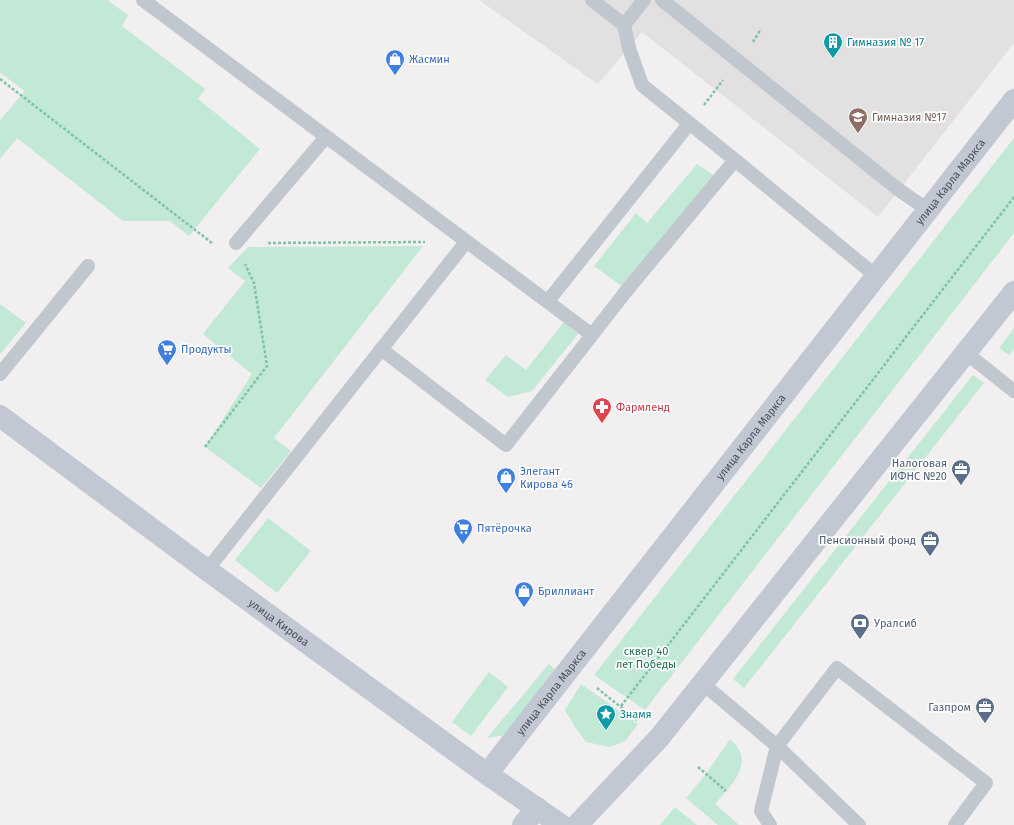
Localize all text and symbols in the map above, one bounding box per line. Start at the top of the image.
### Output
building icon: Гимназия № 17 [822,31,844,59]
place label: Гимназия № 17 [847,36,924,49]
shop icon: Жасмин [384,48,406,76]
place label: Жасмин [409,53,450,66]
school or university icon: Гимназия №17 [847,106,869,134]
place label: Гимназия №17 [872,111,946,124]
street label: улица Карла Маркса [913,136,988,227]
supermarket icon: Продукты [156,338,178,366]
place label: Продукты [181,343,232,356]
street label: улица Карла Маркса [713,391,788,482]
pharmacy icon: Фармленд [591,396,613,424]
place label: Фармленд [616,401,670,414]
place label: Налоговая ИФНС №20 [890,457,947,483]
office icon: Налоговая ИФНС №20 [950,458,972,486]
place label: Элегант Кирова 46 [520,465,573,491]
shop icon: Элегант Кирова 46 [495,466,517,494]
supermarket icon: Пятёрочка [452,517,474,545]
place label: Пятёрочка [477,522,532,535]
office icon: Пенсионный фонд [919,529,941,557]
place label: Пенсионный фонд [819,534,916,547]
shop icon: Бриллиант [513,580,535,608]
place label: Бриллиант [538,585,594,598]
street label: улица Кирова [246,596,312,649]
bank icon: Уралсиб [849,612,871,640]
place label: Уралсиб [874,617,917,630]
park label: сквер 40 лет Победы [616,645,676,671]
street label: улица Карла Маркса [513,646,589,738]
office icon: Газпром [974,696,996,724]
place label: Газпром [928,701,971,714]
place icon: Знамя [595,703,617,731]
place label: Знамя [620,708,652,721]

